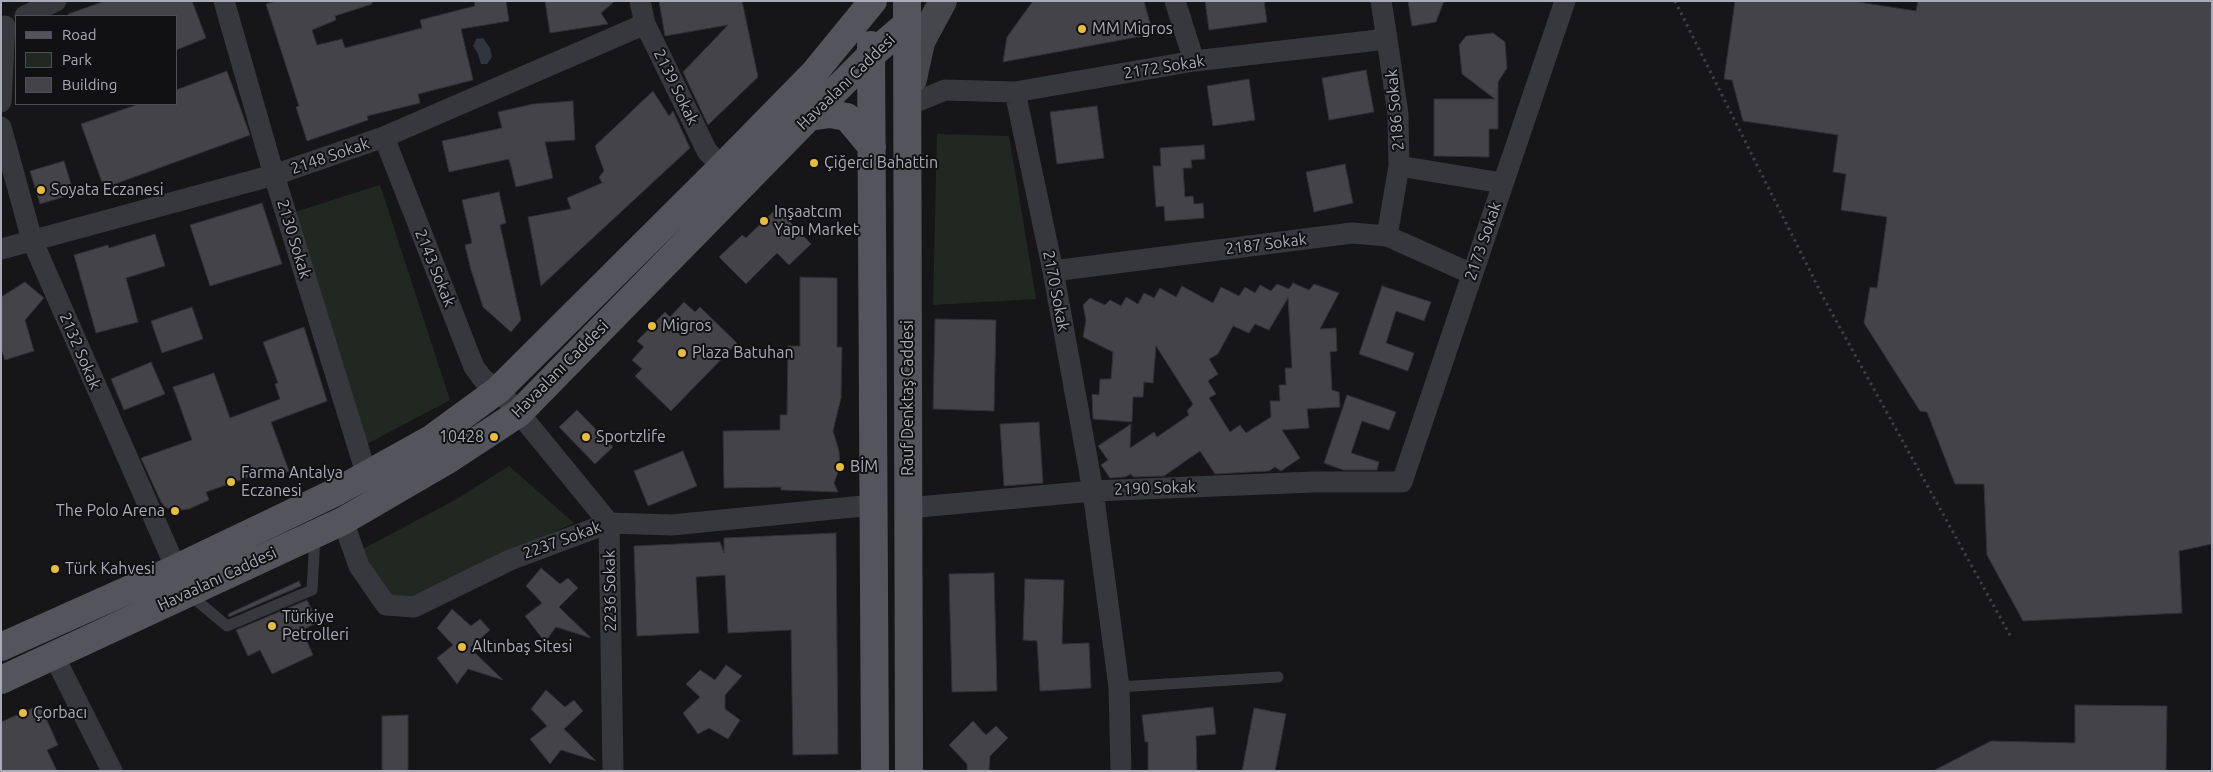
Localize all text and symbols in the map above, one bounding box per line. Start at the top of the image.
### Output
legend [15,15,178,105]
place label: MM Migros [1092,19,1173,39]
marker: MM Migros [1076,23,1088,35]
text: Road [62,26,97,43]
street label: Havaalanı Caddesi [793,30,899,134]
street label: 2139 Sokak [649,46,703,128]
text: Park [62,51,92,68]
street label: 2172 Sokak [1122,51,1206,83]
street label: 2186 Sokak [1382,68,1408,152]
text: Building [62,76,117,93]
street label: 2148 Sokak [288,134,372,178]
place label: Çiğerci Bahattin [824,153,938,173]
marker: Çiğerci Bahattin [808,157,820,169]
place label: Soyata Eczanesi [51,180,164,200]
marker: Soyata Eczanesi [35,184,47,196]
street label: 2130 Sokak [273,197,315,281]
street label: 2173 Sokak [1461,199,1505,283]
place label: Inşaatcım Yapı Market [774,202,859,240]
marker: Inşaatcım Yapı Market [758,215,770,227]
street label: 2143 Sokak [411,226,459,310]
street label: 2187 Sokak [1224,229,1308,259]
street label: 2170 Sokak [1039,249,1073,333]
street label: 2132 Sokak [55,310,105,392]
place label: Migros [662,316,711,336]
street label: Havaalanı Caddesi [508,317,612,421]
marker: Migros [646,320,658,332]
street label: Rauf Denktaş Caddesi [898,320,918,476]
place label: Plaza Batuhan [692,343,794,363]
marker: Plaza Batuhan [676,347,688,359]
place label: 10428 [439,427,484,447]
place label: Sportzlife [596,427,666,447]
marker: 10428 [488,431,500,443]
marker: Sportzlife [580,431,592,443]
place label: BİM [850,457,878,477]
marker: BİM [834,461,846,473]
place label: Farma Antalya Eczanesi [241,463,343,501]
marker: Farma Antalya Eczanesi [225,476,237,488]
street label: 2190 Sokak [1114,477,1196,499]
place label: The Polo Arena [56,501,165,521]
marker: The Polo Arena [169,505,181,517]
street label: 2237 Sokak [520,517,604,563]
street label: Havaalanı Caddesi [154,543,280,615]
street label: 2236 Sokak [600,550,620,632]
place label: Türk Kahvesi [65,559,155,579]
marker: Türk Kahvesi [49,563,61,575]
place label: Türkiye Petrolleri [282,607,349,645]
marker: Türkiye Petrolleri [266,620,278,632]
place label: Altınbaş Sitesi [472,637,572,657]
marker: Altınbaş Sitesi [456,641,468,653]
place label: Çorbacı [33,703,87,723]
marker: Çorbacı [17,707,29,719]

